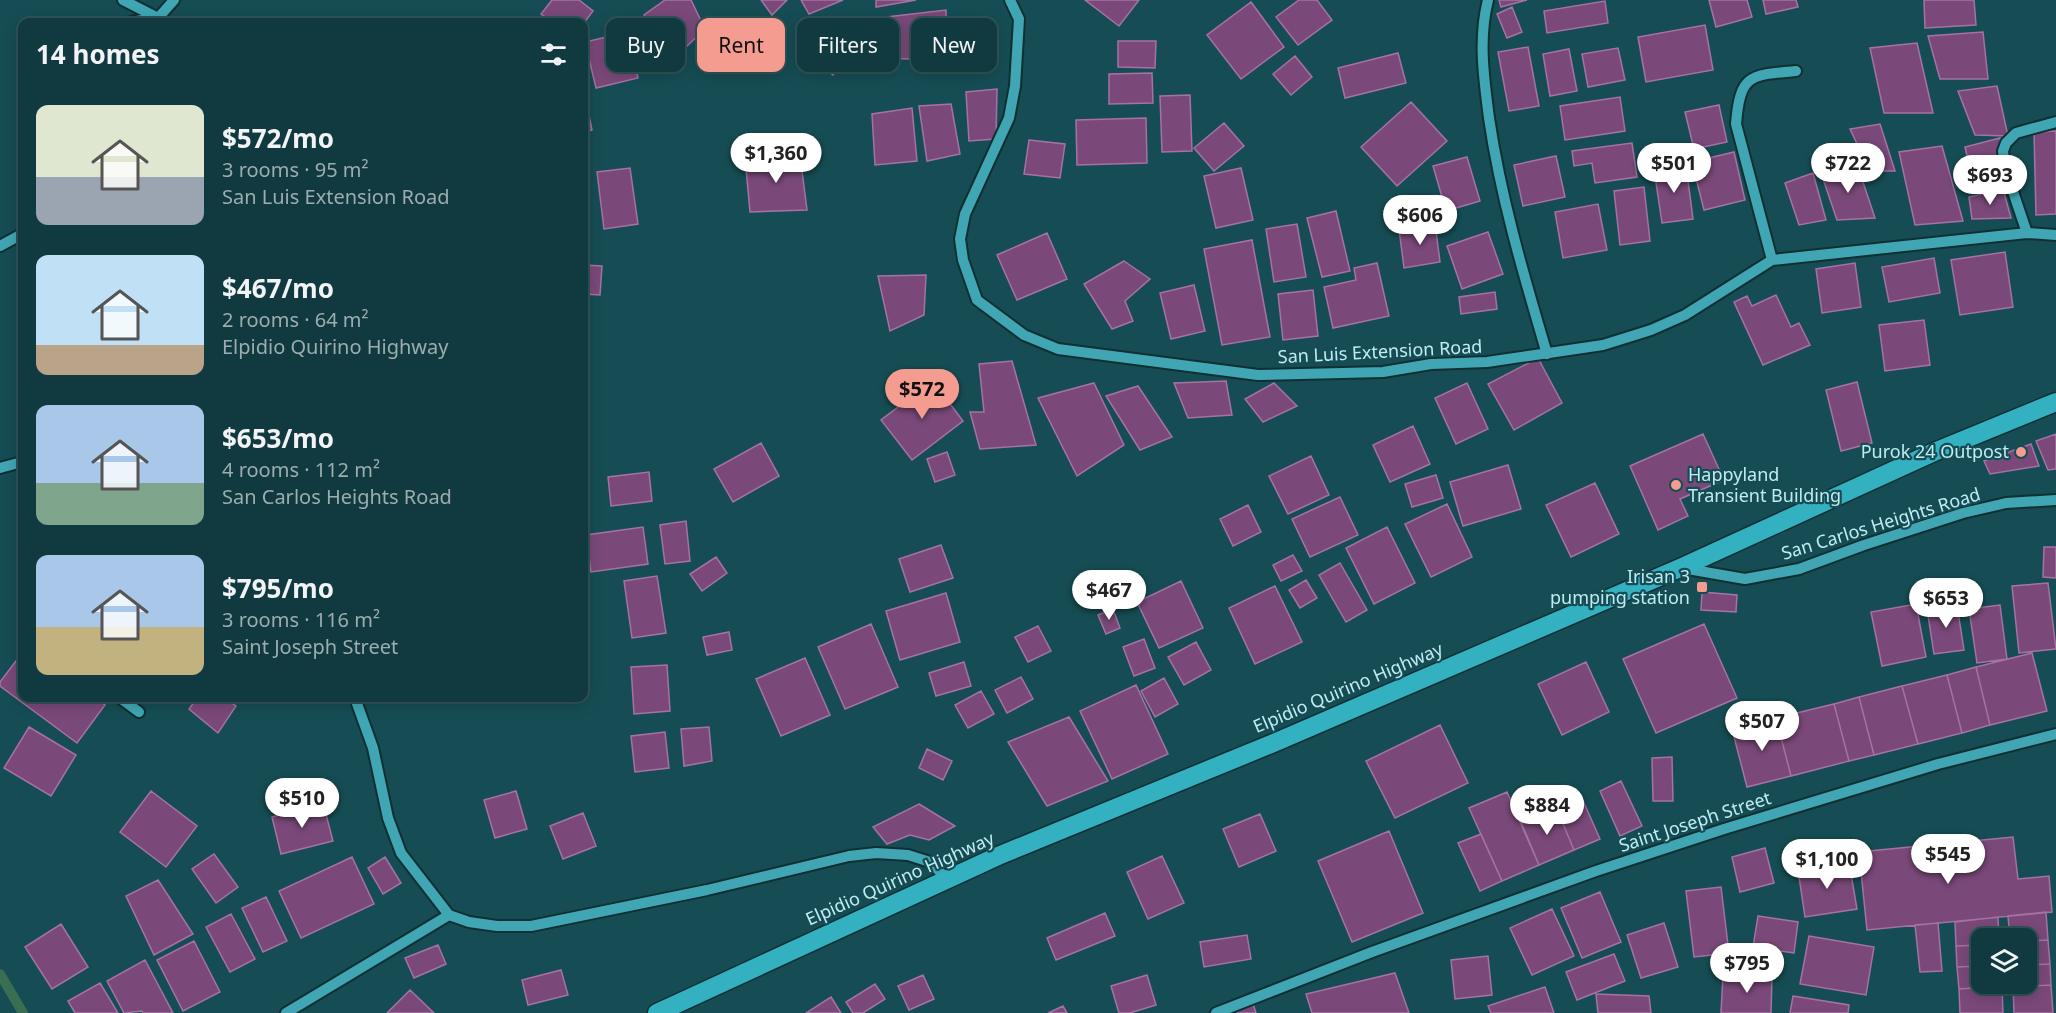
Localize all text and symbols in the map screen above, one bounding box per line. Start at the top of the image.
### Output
chip: Buy [606,18,685,72]
chip: Rent [697,18,785,72]
chip: Filters [797,18,899,72]
chip: New [911,18,997,72]
text: 14 homes [36,36,160,72]
icon: filters [537,38,570,71]
text: $572/mo [222,120,334,156]
icon: home [84,129,156,201]
pin: $1,360 [727,133,825,184]
text: $1,360 [745,139,807,166]
pin: $501 [1638,143,1710,194]
pin: $722 [1812,143,1884,194]
text: $501 [1651,149,1697,176]
text: $722 [1825,149,1871,176]
pin: $693 [1954,155,2026,206]
text: 3 rooms · 95 m² [222,156,369,183]
text: $693 [1967,161,2013,188]
text: San Luis Extension Road [222,183,450,210]
pin: $606 [1384,195,1456,246]
text: $606 [1397,201,1443,228]
text: $467/mo [222,270,334,306]
icon: home [84,279,156,351]
text: 2 rooms · 64 m² [222,306,369,333]
text: Elpidio Quirino Highway [222,333,449,360]
street label: San Luis Extension Road [1277,334,1483,368]
pin: $572 [886,369,958,420]
text: $572 [899,375,945,402]
text: $653/mo [222,420,334,456]
icon: home [84,429,156,501]
place label: Purok 24 Outpost [1861,439,2009,463]
marker: Purok 24 Outpost [2014,445,2028,459]
text: 4 rooms · 112 m² [222,456,380,483]
place label: Happyland Transient Building [1688,462,1841,507]
marker: Happyland Transient Building [1669,478,1683,492]
street label: San Carlos Heights Road [1778,481,1983,565]
text: San Carlos Heights Road [222,483,452,510]
place label: Irisan 3 pumping station [1550,564,1690,609]
text: $795/mo [222,570,334,606]
pin: $467 [1073,570,1145,621]
text: $467 [1086,576,1132,603]
pin: $653 [1910,578,1982,629]
icon: home [84,579,156,651]
marker: Irisan 3 pumping station [1695,580,1709,594]
text: $653 [1923,584,1969,611]
text: 3 rooms · 116 m² [222,606,380,633]
text: Saint Joseph Street [222,633,398,660]
street label: Elpidio Quirino Highway [1249,636,1447,738]
pin: $507 [1726,701,1798,752]
text: $507 [1739,707,1785,734]
pin: $510 [266,778,338,829]
text: $510 [279,784,325,811]
pin: $884 [1511,785,1583,836]
street label: Saint Joseph Street [1616,785,1774,857]
text: $884 [1524,791,1570,818]
street label: Elpidio Quirino Highway [802,825,998,931]
pin: $545 [1912,834,1984,885]
pin: $1,100 [1778,839,1876,890]
text: $545 [1925,840,1971,867]
text: $1,100 [1796,845,1858,872]
map controls [1971,928,2037,994]
button: layers [1971,928,2037,994]
pin: $795 [1711,943,1783,994]
text: $795 [1724,949,1770,976]

